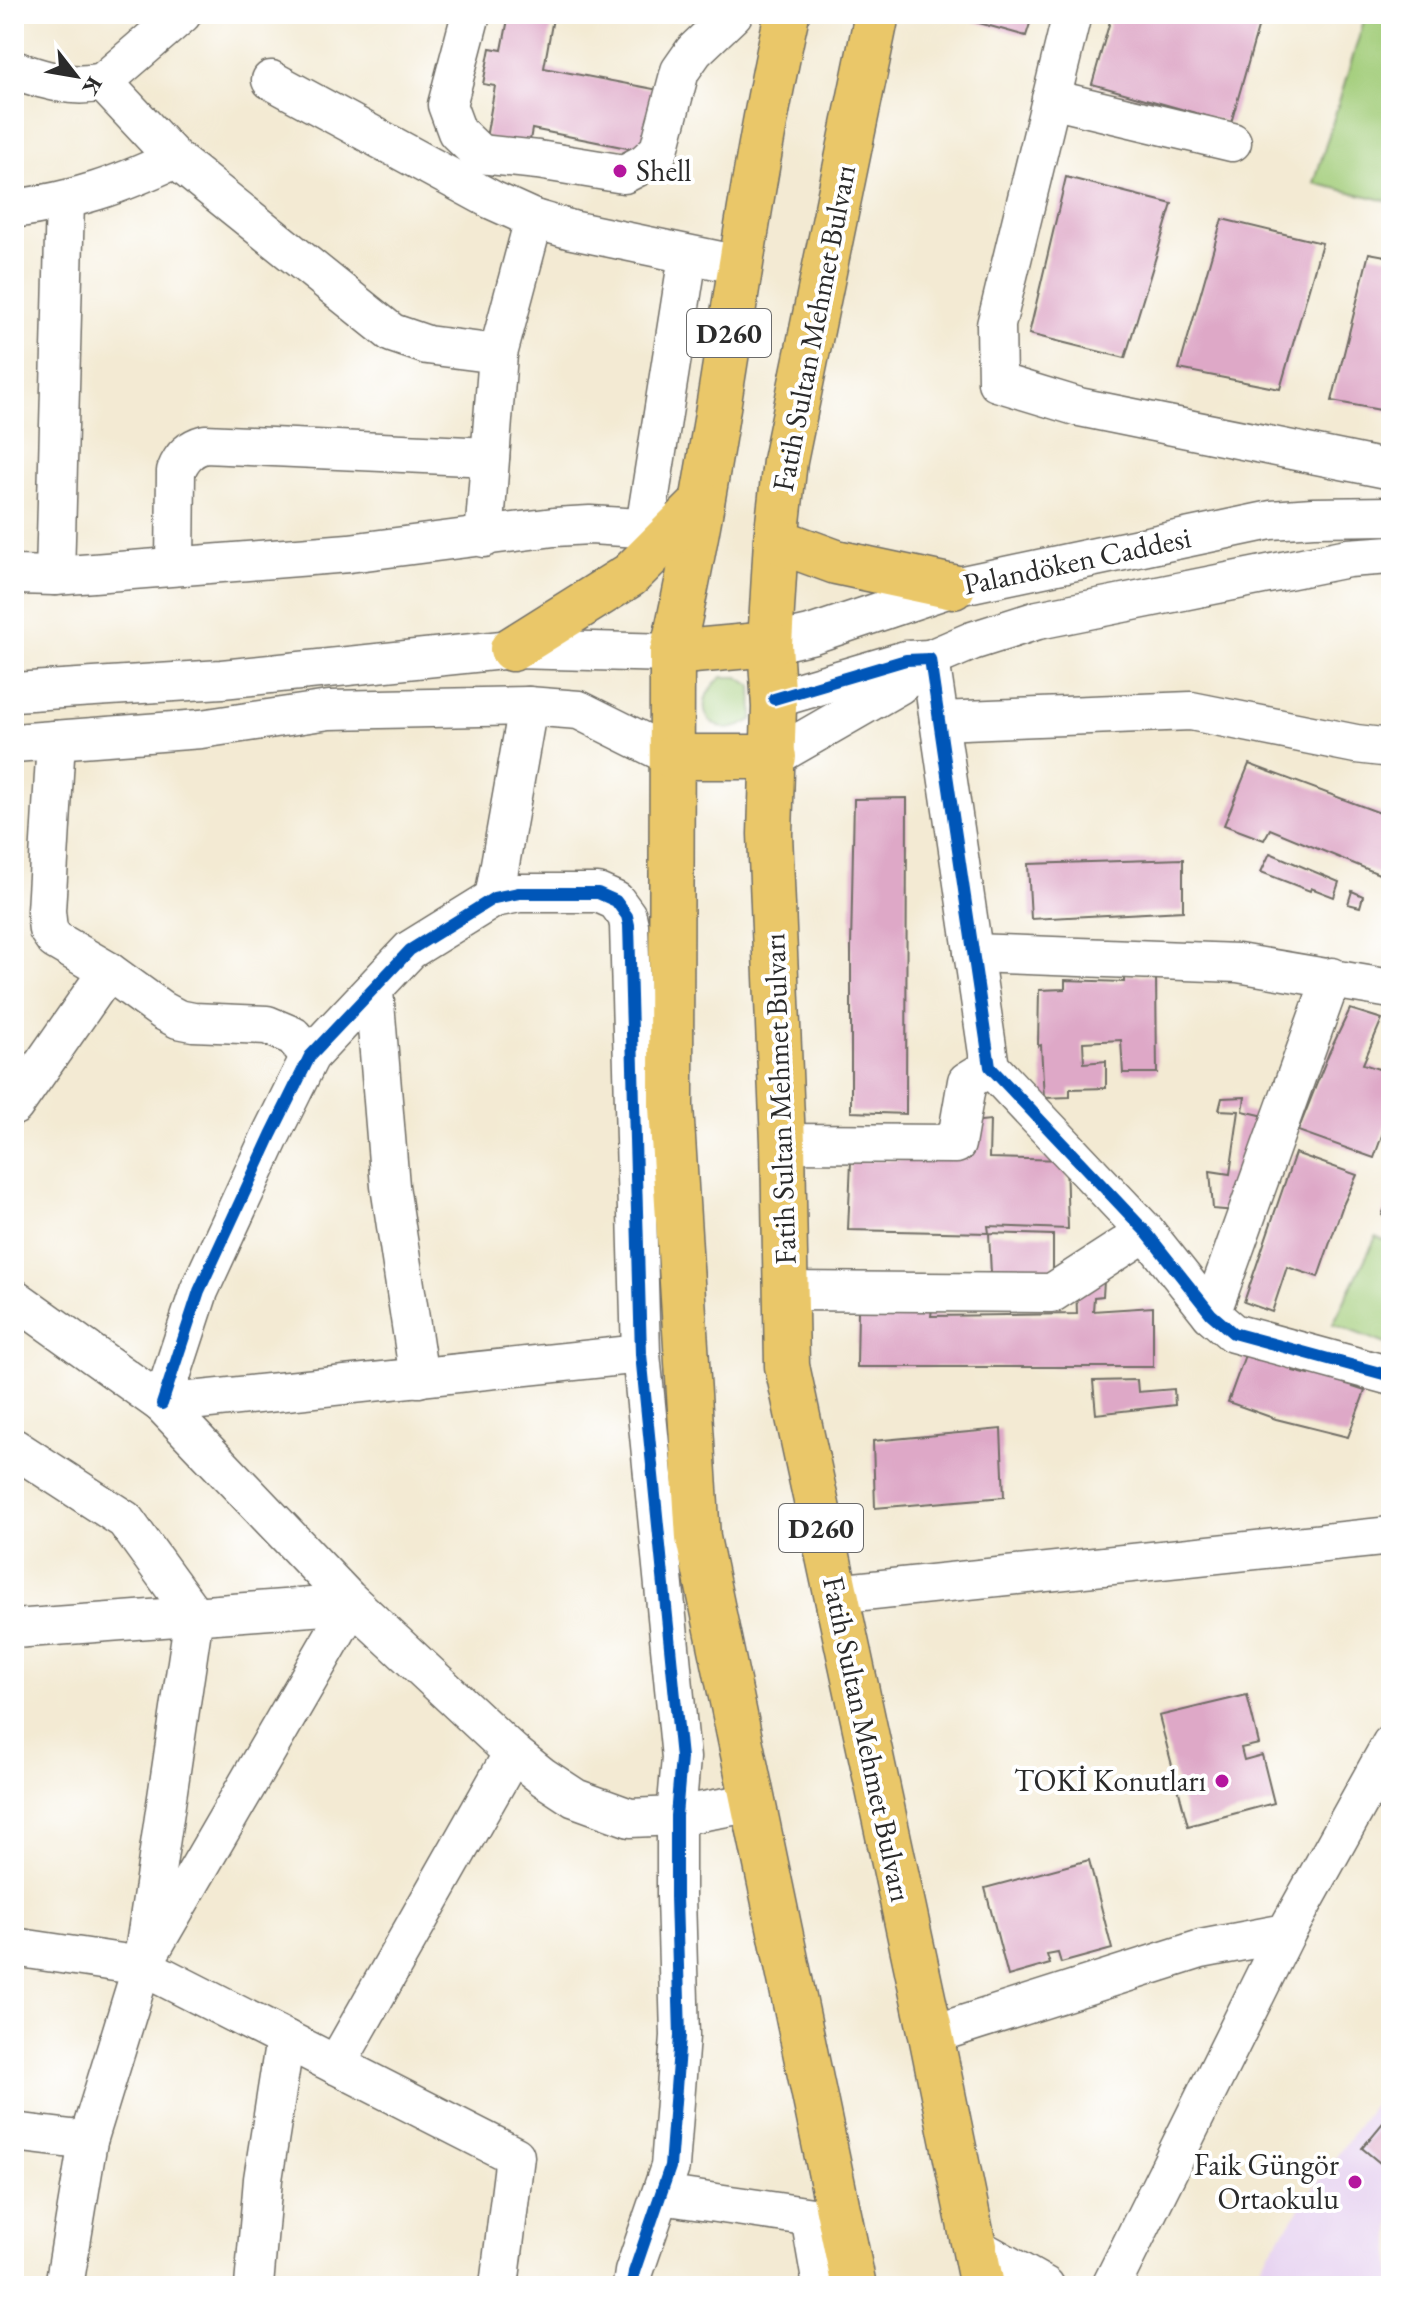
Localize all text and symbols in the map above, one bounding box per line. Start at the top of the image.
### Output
north arrow [36,36,116,116]
text: K [76,71,109,101]
place label: Shell [636,151,692,190]
street label: Fatih Sultan Mehmet Bulvarı [763,161,864,494]
marker: Shell [611,162,629,180]
road number: D260 [687,309,771,357]
street label: Palandöken Caddesi [960,517,1194,604]
street label: Fatih Sultan Mehmet Bulvarı [754,933,805,1265]
road number: D260 [779,1504,863,1552]
street label: Fatih Sultan Mehmet Bulvarı [814,1573,921,1905]
place label: TOKİ Konutları [1014,1761,1206,1800]
marker: TOKİ Konutları [1213,1772,1231,1790]
place label: Faik Güngör Ortaokulu [1194,2145,1339,2218]
marker: Faik Güngör Ortaokulu [1346,2173,1364,2191]

